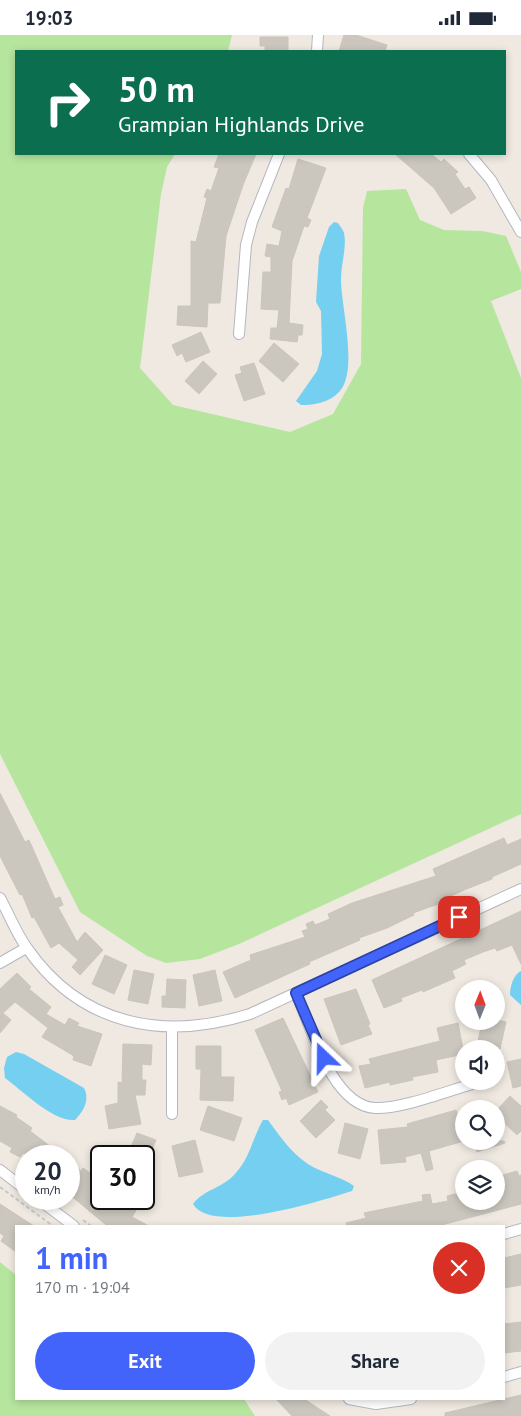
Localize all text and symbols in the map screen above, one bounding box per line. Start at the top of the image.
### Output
text: 19:03 [25,6,73,30]
text: 50 m [118,66,195,112]
icon: right [35,70,100,135]
text: Grampian Highlands Drive [118,110,365,138]
pin [438,896,480,938]
icon: arrive [445,903,473,931]
north arrow [455,980,505,1030]
map controls [455,980,505,1210]
position arrow [297,1031,349,1083]
button: sound [455,1040,505,1090]
button: search [455,1100,505,1150]
speed limit sign: 30 [90,1145,155,1210]
text: 20 [33,1155,62,1187]
button: layers [455,1160,505,1210]
text: km/h [34,1182,61,1197]
text: 1 min [35,1238,108,1277]
button: close [433,1242,485,1294]
text: 170 m · 19:04 [35,1277,130,1297]
button: Exit [35,1332,255,1390]
button: Share [265,1332,485,1390]

